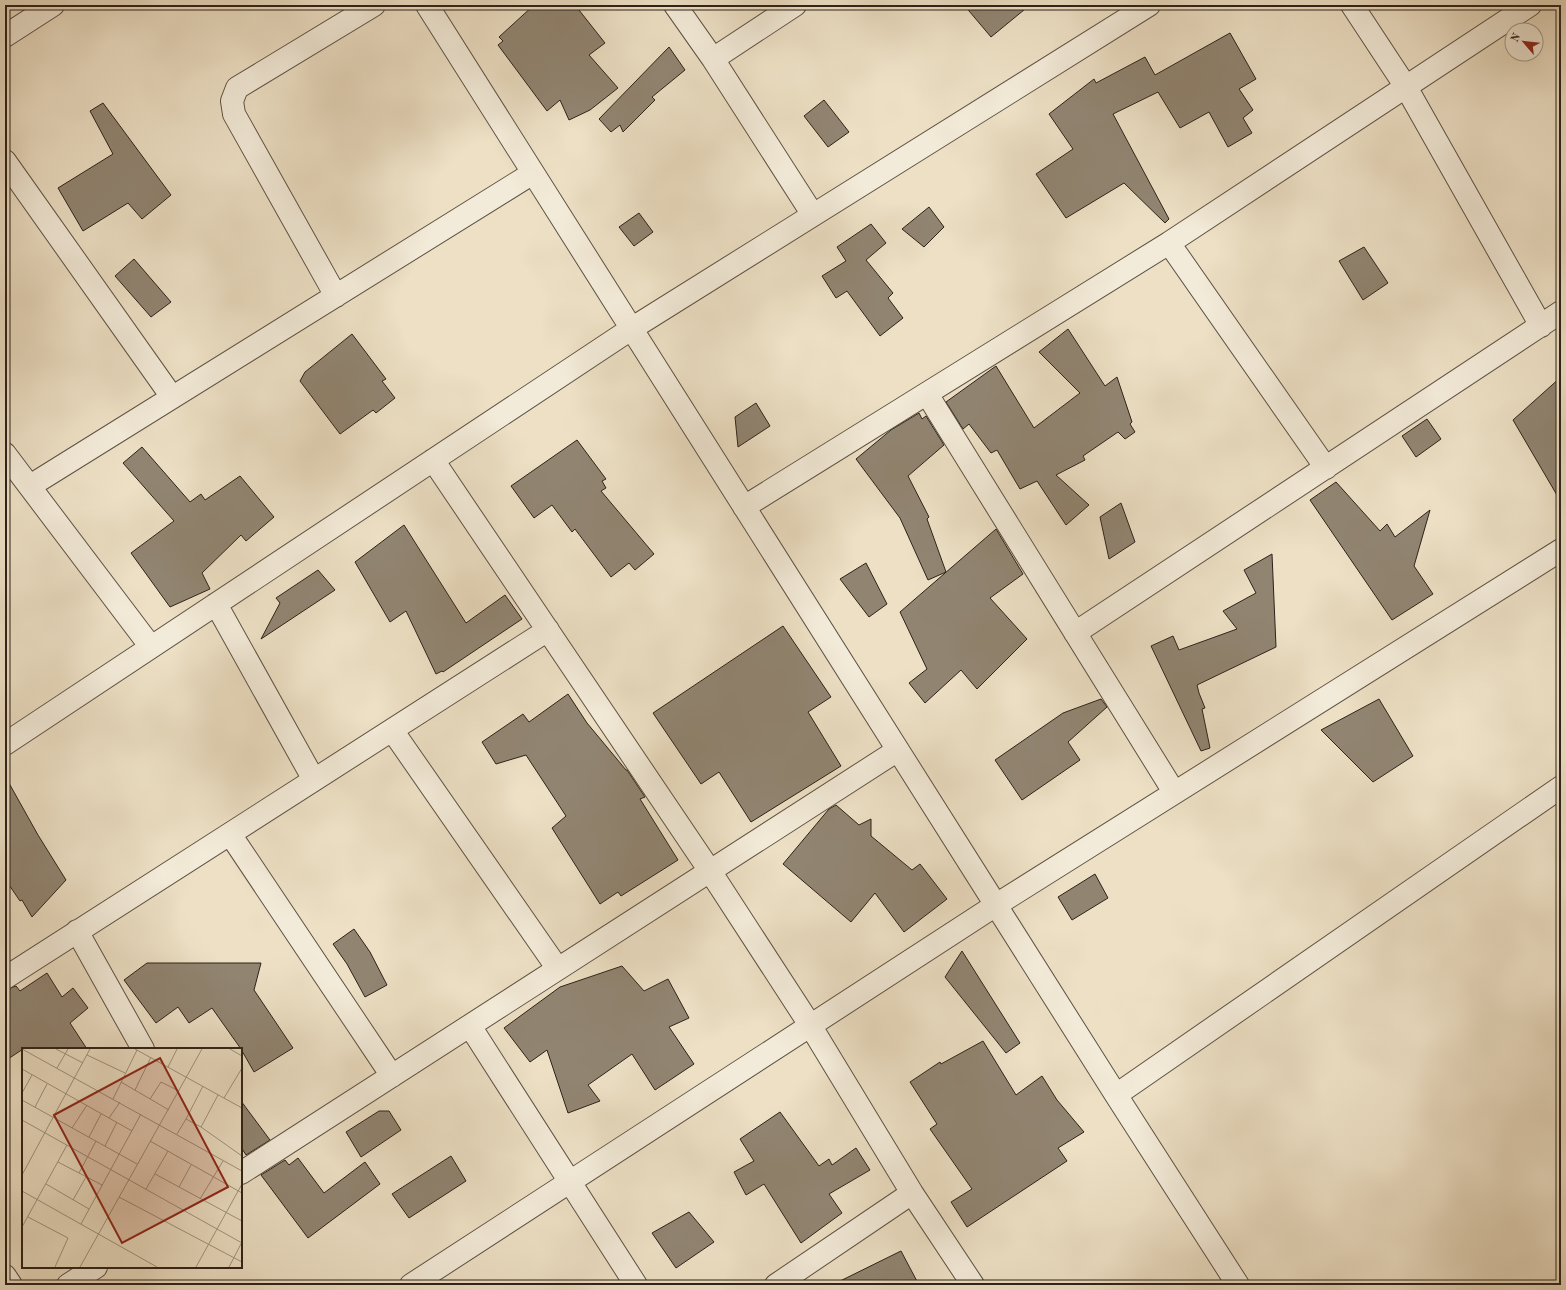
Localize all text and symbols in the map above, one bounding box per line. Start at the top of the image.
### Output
north arrow [1504,22,1544,62]
text: N [1510,31,1524,44]
inset map [22,1048,242,1268]

